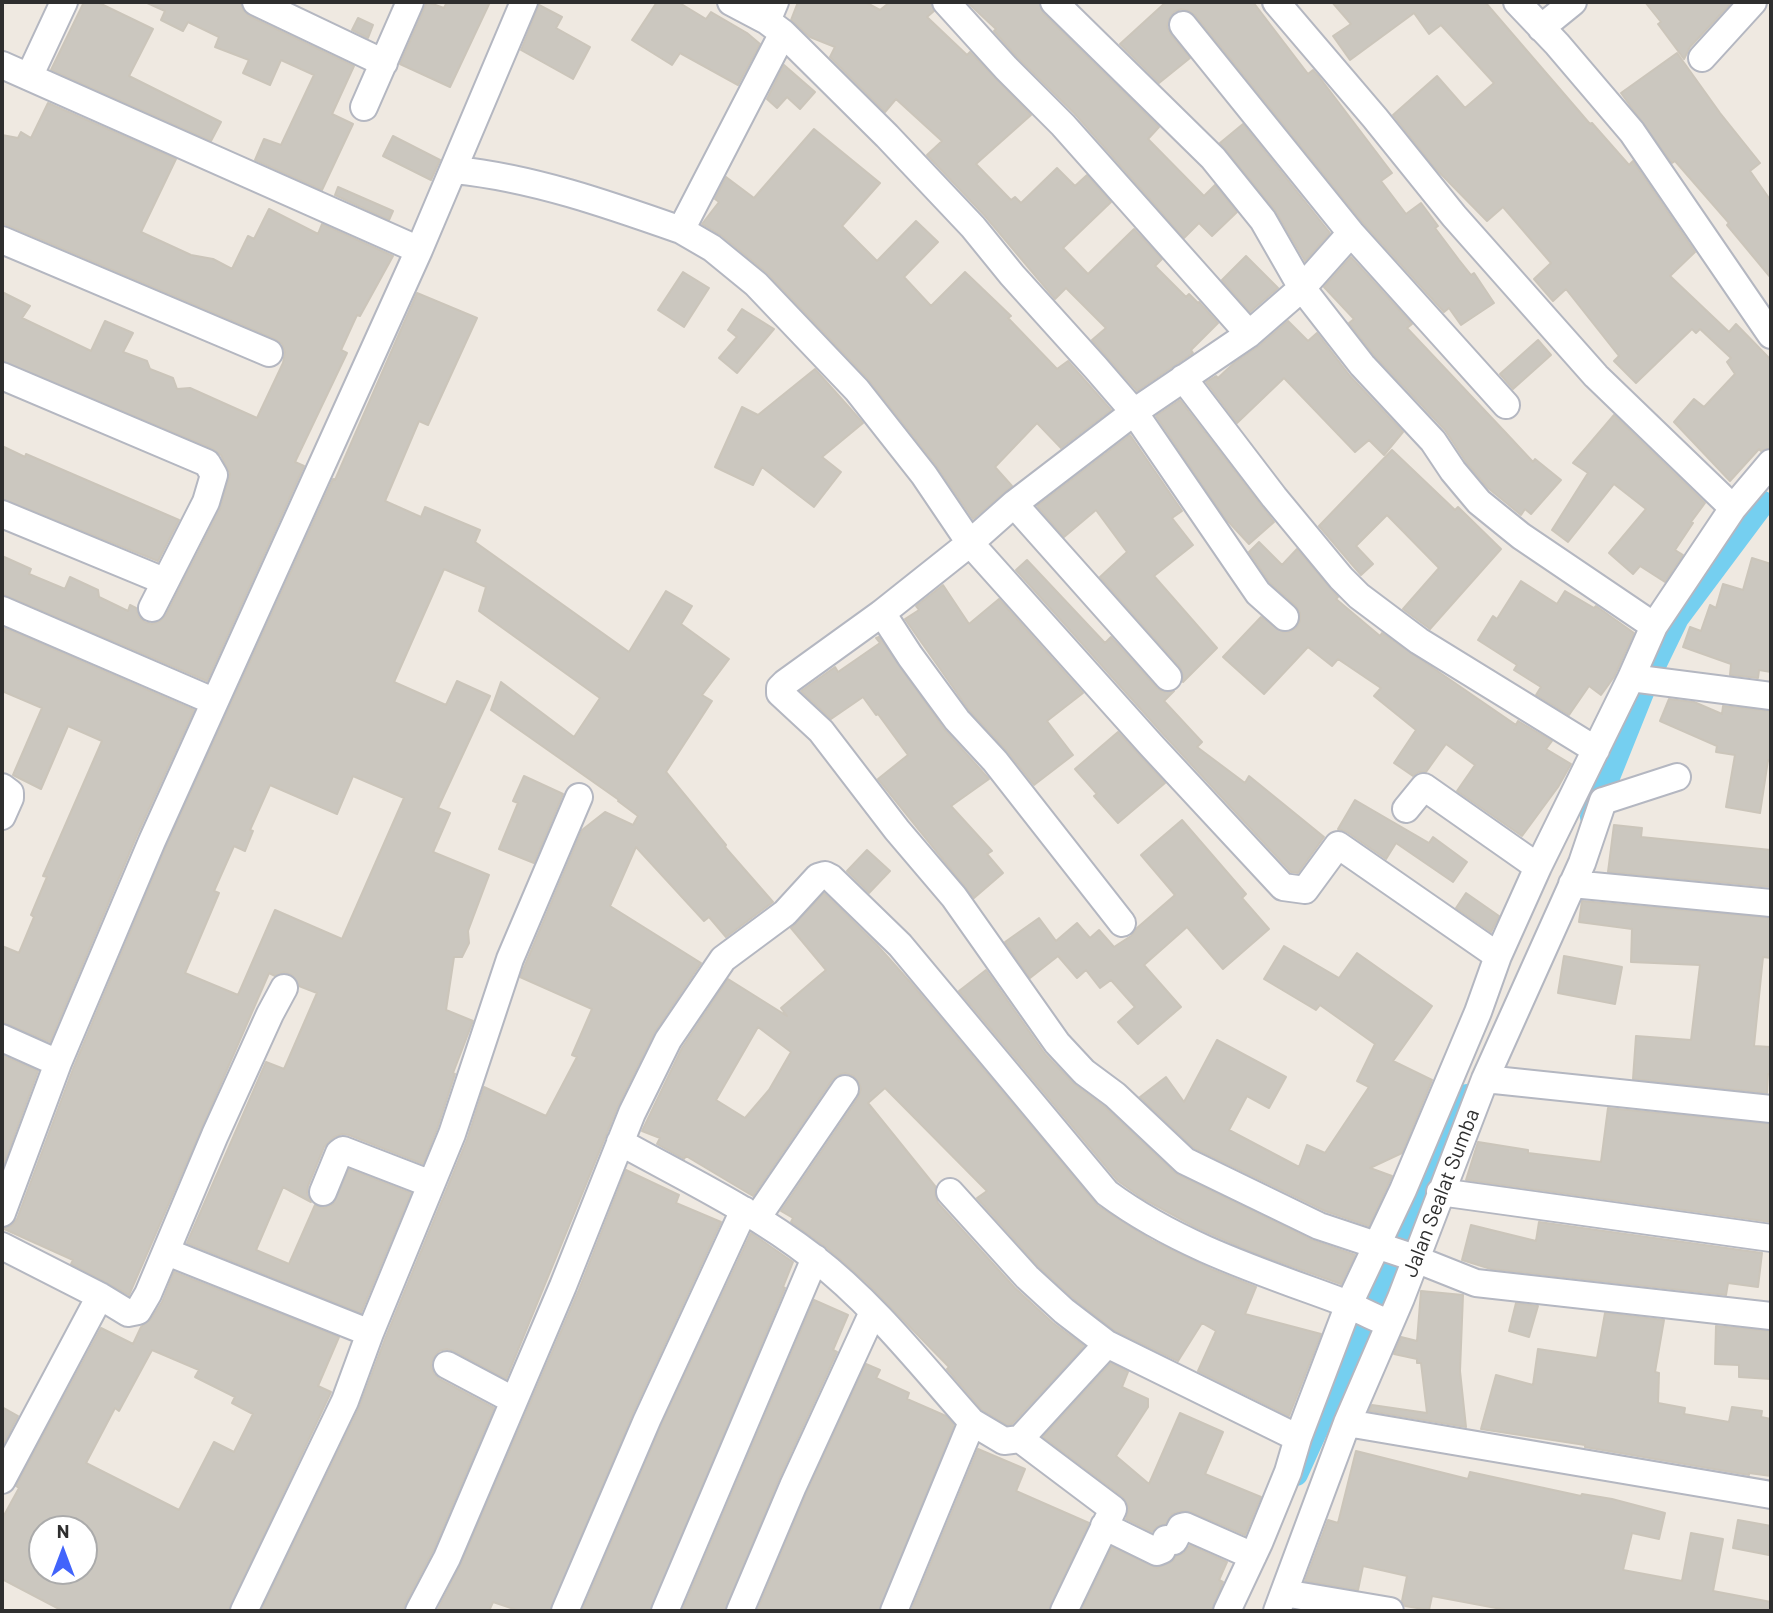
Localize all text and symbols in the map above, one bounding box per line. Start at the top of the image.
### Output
street label: Jalan Sealat Sumba [1397,1105,1485,1281]
north arrow [28,1515,98,1585]
text: N [57,1519,69,1542]

